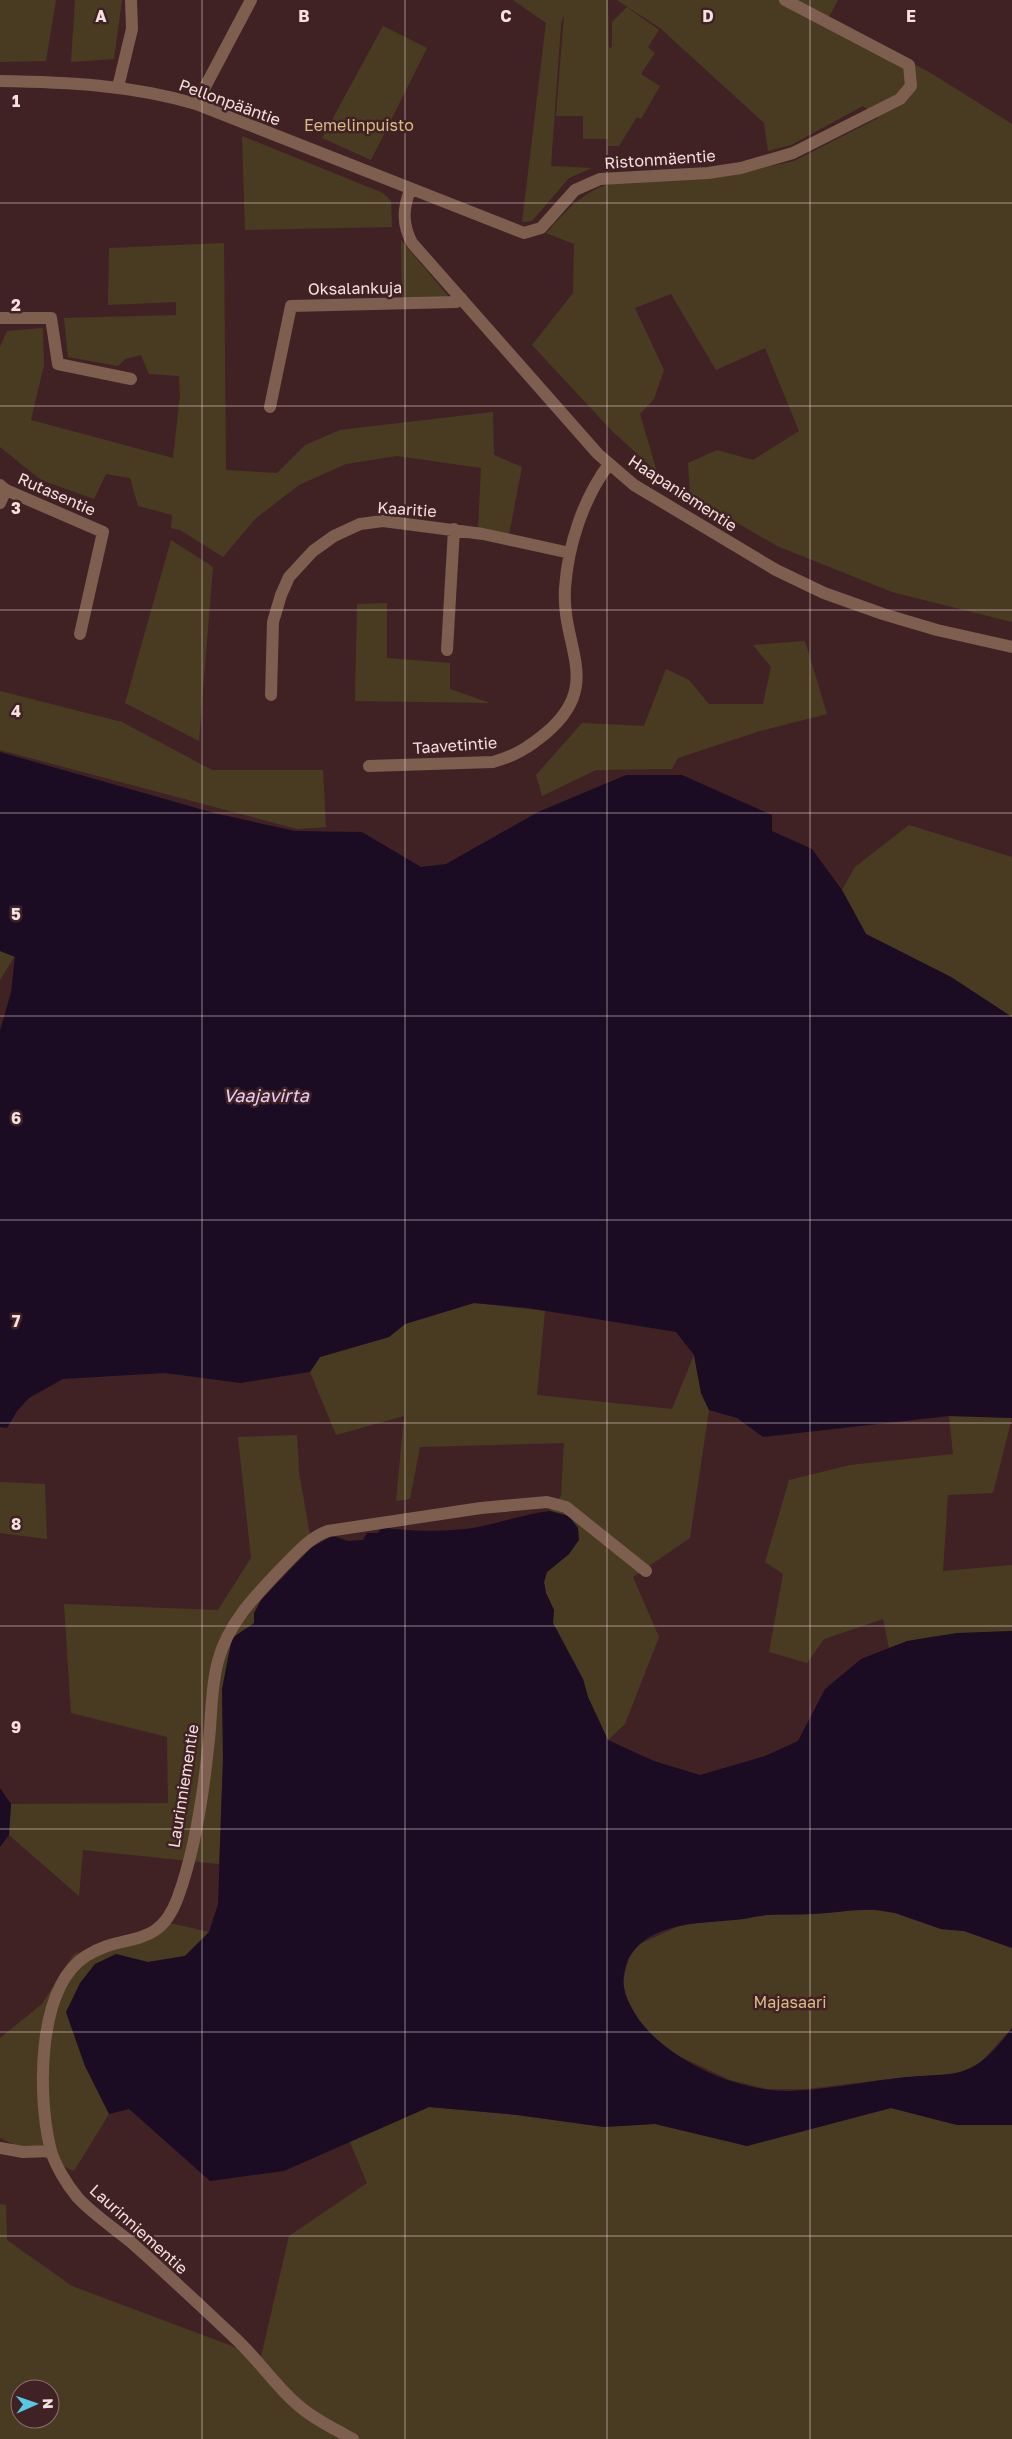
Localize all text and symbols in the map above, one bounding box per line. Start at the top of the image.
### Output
text: A [95,6,107,26]
text: B [298,6,310,26]
text: C [500,6,512,26]
text: D [702,6,714,26]
text: E [906,6,916,26]
street label: Pellonpääntie [176,74,284,130]
text: 1 [12,91,20,111]
park label: Eemelinpuisto [304,115,414,135]
street label: Ristonmäentie [604,145,716,173]
street label: Oksalankuja [308,277,402,299]
text: 2 [11,295,21,315]
street label: Haapaniementie [625,450,741,536]
street label: Rutasentie [15,468,99,520]
street label: Kaaritie [377,497,437,521]
text: 3 [11,498,21,518]
text: 4 [11,701,21,721]
street label: Taavetintie [412,732,498,758]
text: 5 [11,904,21,924]
water label: Vaajavirta [223,1084,310,1106]
text: 6 [11,1108,21,1128]
text: 7 [12,1311,21,1331]
text: 8 [11,1514,21,1534]
text: 9 [11,1717,21,1737]
street label: Laurinniementie [163,1723,203,1849]
park label: Majasaari [753,1992,827,2012]
street label: Laurinniementie [86,2180,192,2278]
north arrow [10,2379,60,2429]
text: N [40,2398,57,2409]

